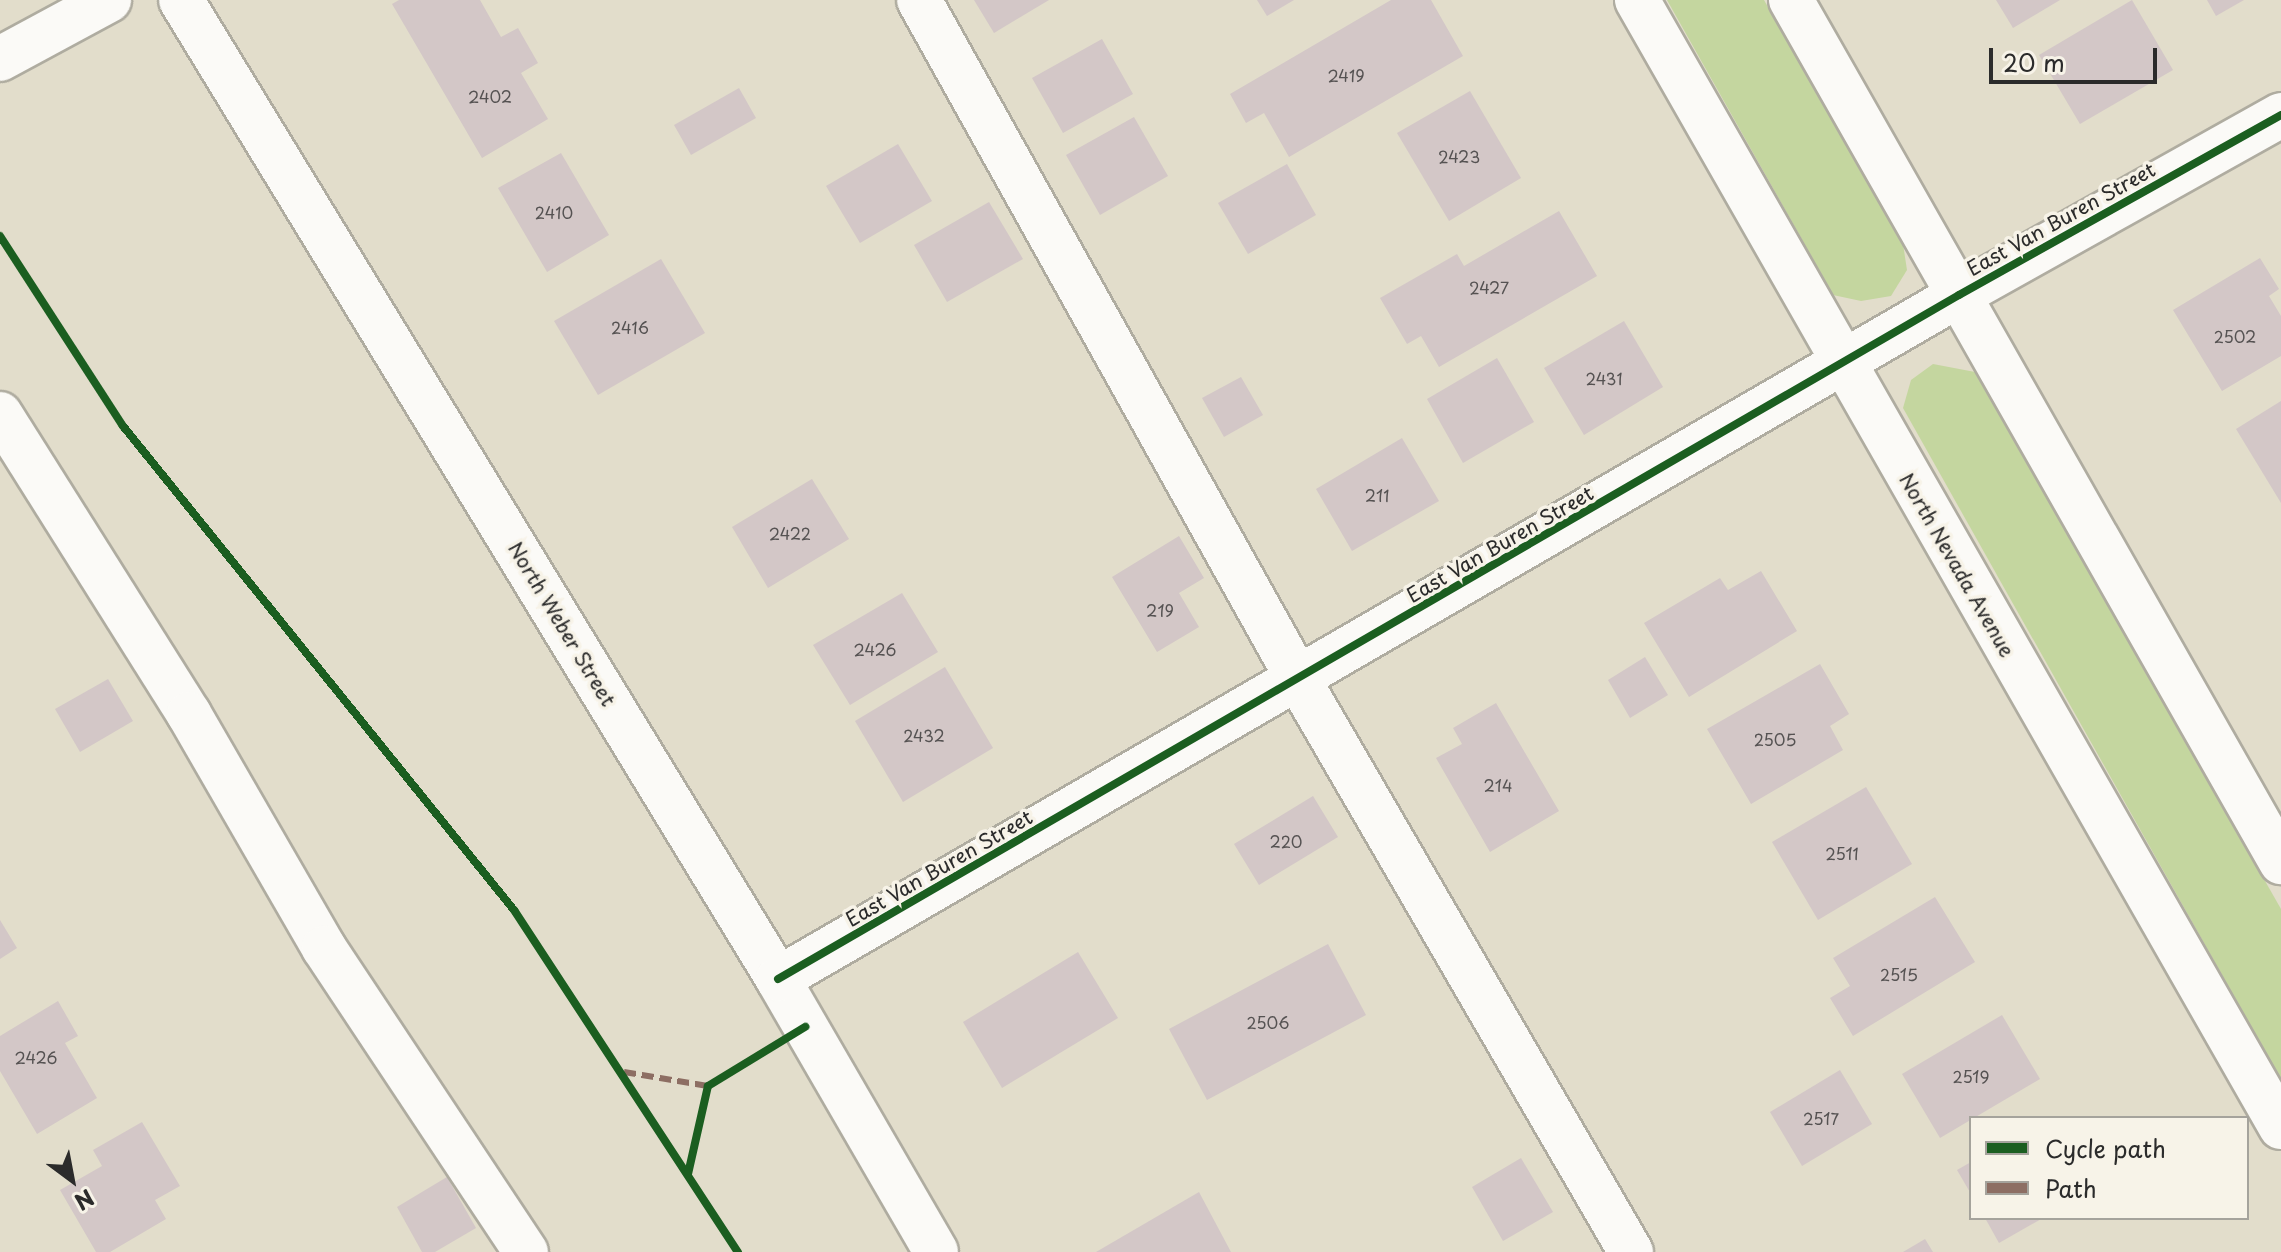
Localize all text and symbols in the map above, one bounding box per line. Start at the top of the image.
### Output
scale bar [1993,32,2161,82]
text: 20 m [2003,44,2065,80]
house number: 2419 [1327,65,1365,85]
house number: 2402 [468,86,512,106]
house number: 2423 [1438,146,1480,166]
street label: East Van Buren Street [1962,157,2160,281]
house number: 2410 [535,202,573,222]
house number: 2427 [1469,277,1509,297]
house number: 2416 [611,317,649,337]
house number: 2502 [2214,326,2256,346]
house number: 2431 [1585,368,1623,388]
street label: North Nevada Avenue [1894,468,2020,662]
street label: East Van Buren Street [1401,480,1599,608]
house number: 211 [1365,485,1389,505]
house number: 2422 [769,523,811,543]
street label: North Weber Street [503,537,621,711]
house number: 219 [1146,600,1174,620]
house number: 2426 [854,639,896,659]
house number: 2432 [903,725,945,745]
house number: 2505 [1754,729,1796,749]
house number: 214 [1483,775,1513,795]
street label: East Van Buren Street [840,804,1038,932]
house number: 220 [1269,831,1303,851]
house number: 2511 [1825,843,1859,863]
house number: 2515 [1880,964,1918,984]
house number: 2506 [1247,1012,1289,1032]
house number: 2426 [15,1047,57,1067]
house number: 2519 [1953,1066,1989,1086]
house number: 2517 [1803,1108,1839,1128]
legend [1969,1116,2249,1220]
text: Cycle path [2045,1130,2166,1166]
north arrow [32,1140,112,1220]
text: Path [2045,1170,2097,1206]
text: N [69,1182,101,1219]

